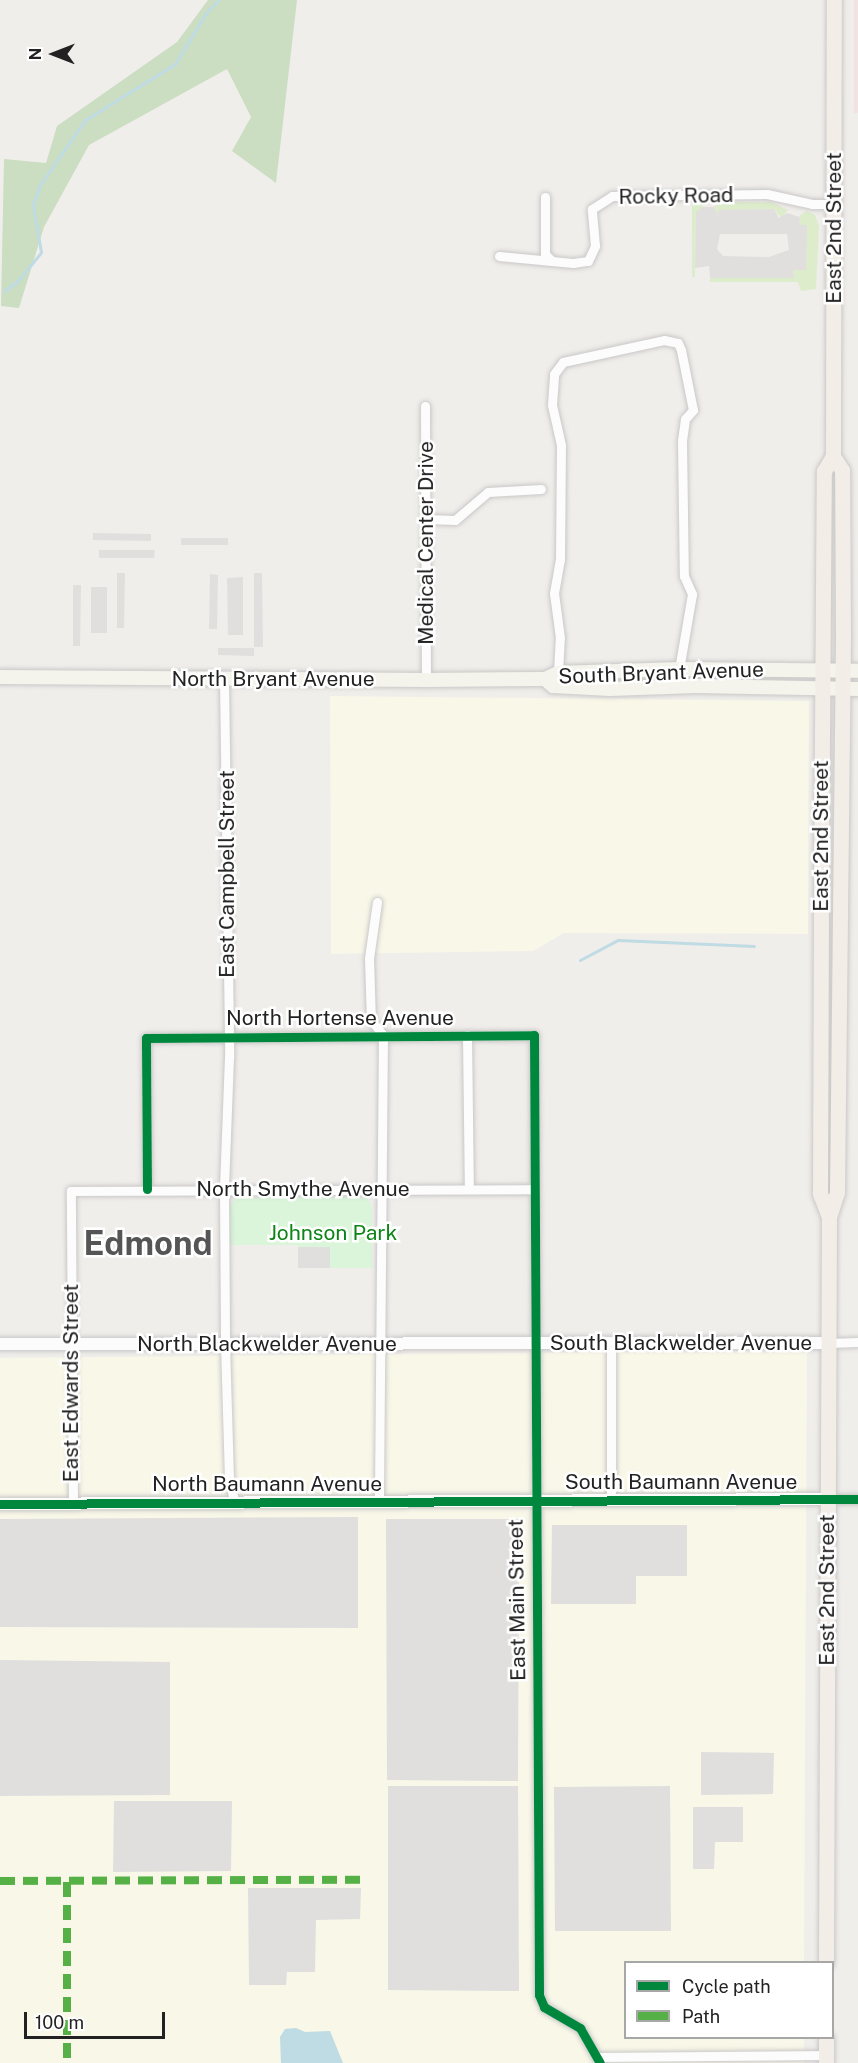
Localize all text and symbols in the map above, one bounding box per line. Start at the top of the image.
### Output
north arrow [24,24,84,84]
text: N [26,48,45,60]
street label: East 2nd Street [821,152,847,304]
street label: Rocky Road [618,182,734,210]
street label: Medical Center Drive [413,441,439,645]
street label: South Bryant Avenue [558,657,764,689]
street label: North Bryant Avenue [171,666,375,692]
street label: East 2nd Street [808,760,834,912]
street label: East Campbell Street [214,770,240,978]
street label: North Hortense Avenue [226,1005,454,1031]
street label: North Smythe Avenue [196,1176,410,1202]
park label: Johnson Park [269,1220,397,1246]
district label: Edmond [83,1224,213,1264]
street label: East Edwards Street [58,1284,84,1482]
street label: South Blackwelder Avenue [550,1330,812,1356]
street label: North Blackwelder Avenue [137,1331,397,1357]
street label: South Baumann Avenue [565,1469,797,1495]
street label: North Baumann Avenue [152,1471,382,1497]
street label: East 2nd Street [814,1514,840,1666]
street label: East Main Street [503,1519,531,1681]
legend [624,1961,834,2039]
text: Cycle path [682,1976,771,1997]
scale bar [27,2000,168,2038]
text: Path [682,2006,720,2027]
text: 100 m [35,2012,84,2033]

